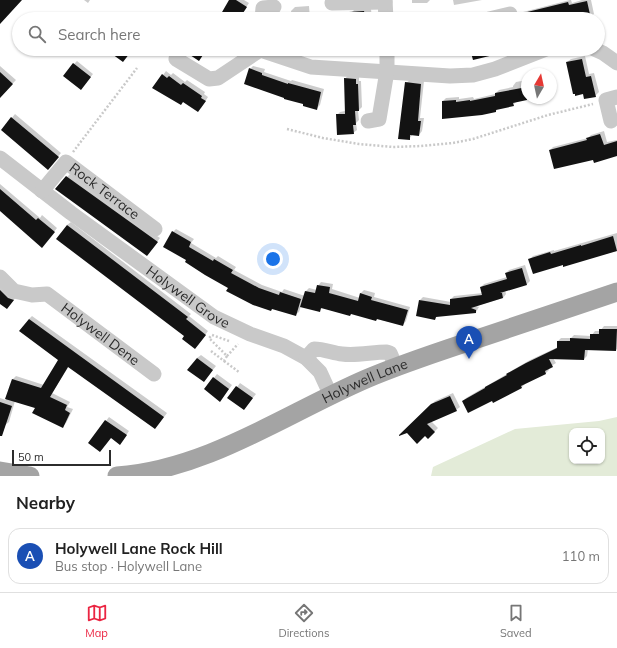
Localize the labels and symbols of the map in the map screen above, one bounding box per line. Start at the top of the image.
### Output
north arrow [521,68,557,104]
street label: Rock Terrace [66,159,143,223]
your location [263,249,283,269]
street label: Holywell Grove [143,262,233,332]
street label: Holywell Dene [58,299,143,369]
pin: A [456,326,482,359]
street label: Holywell Lane [319,354,410,407]
scale bar [12,448,111,467]

